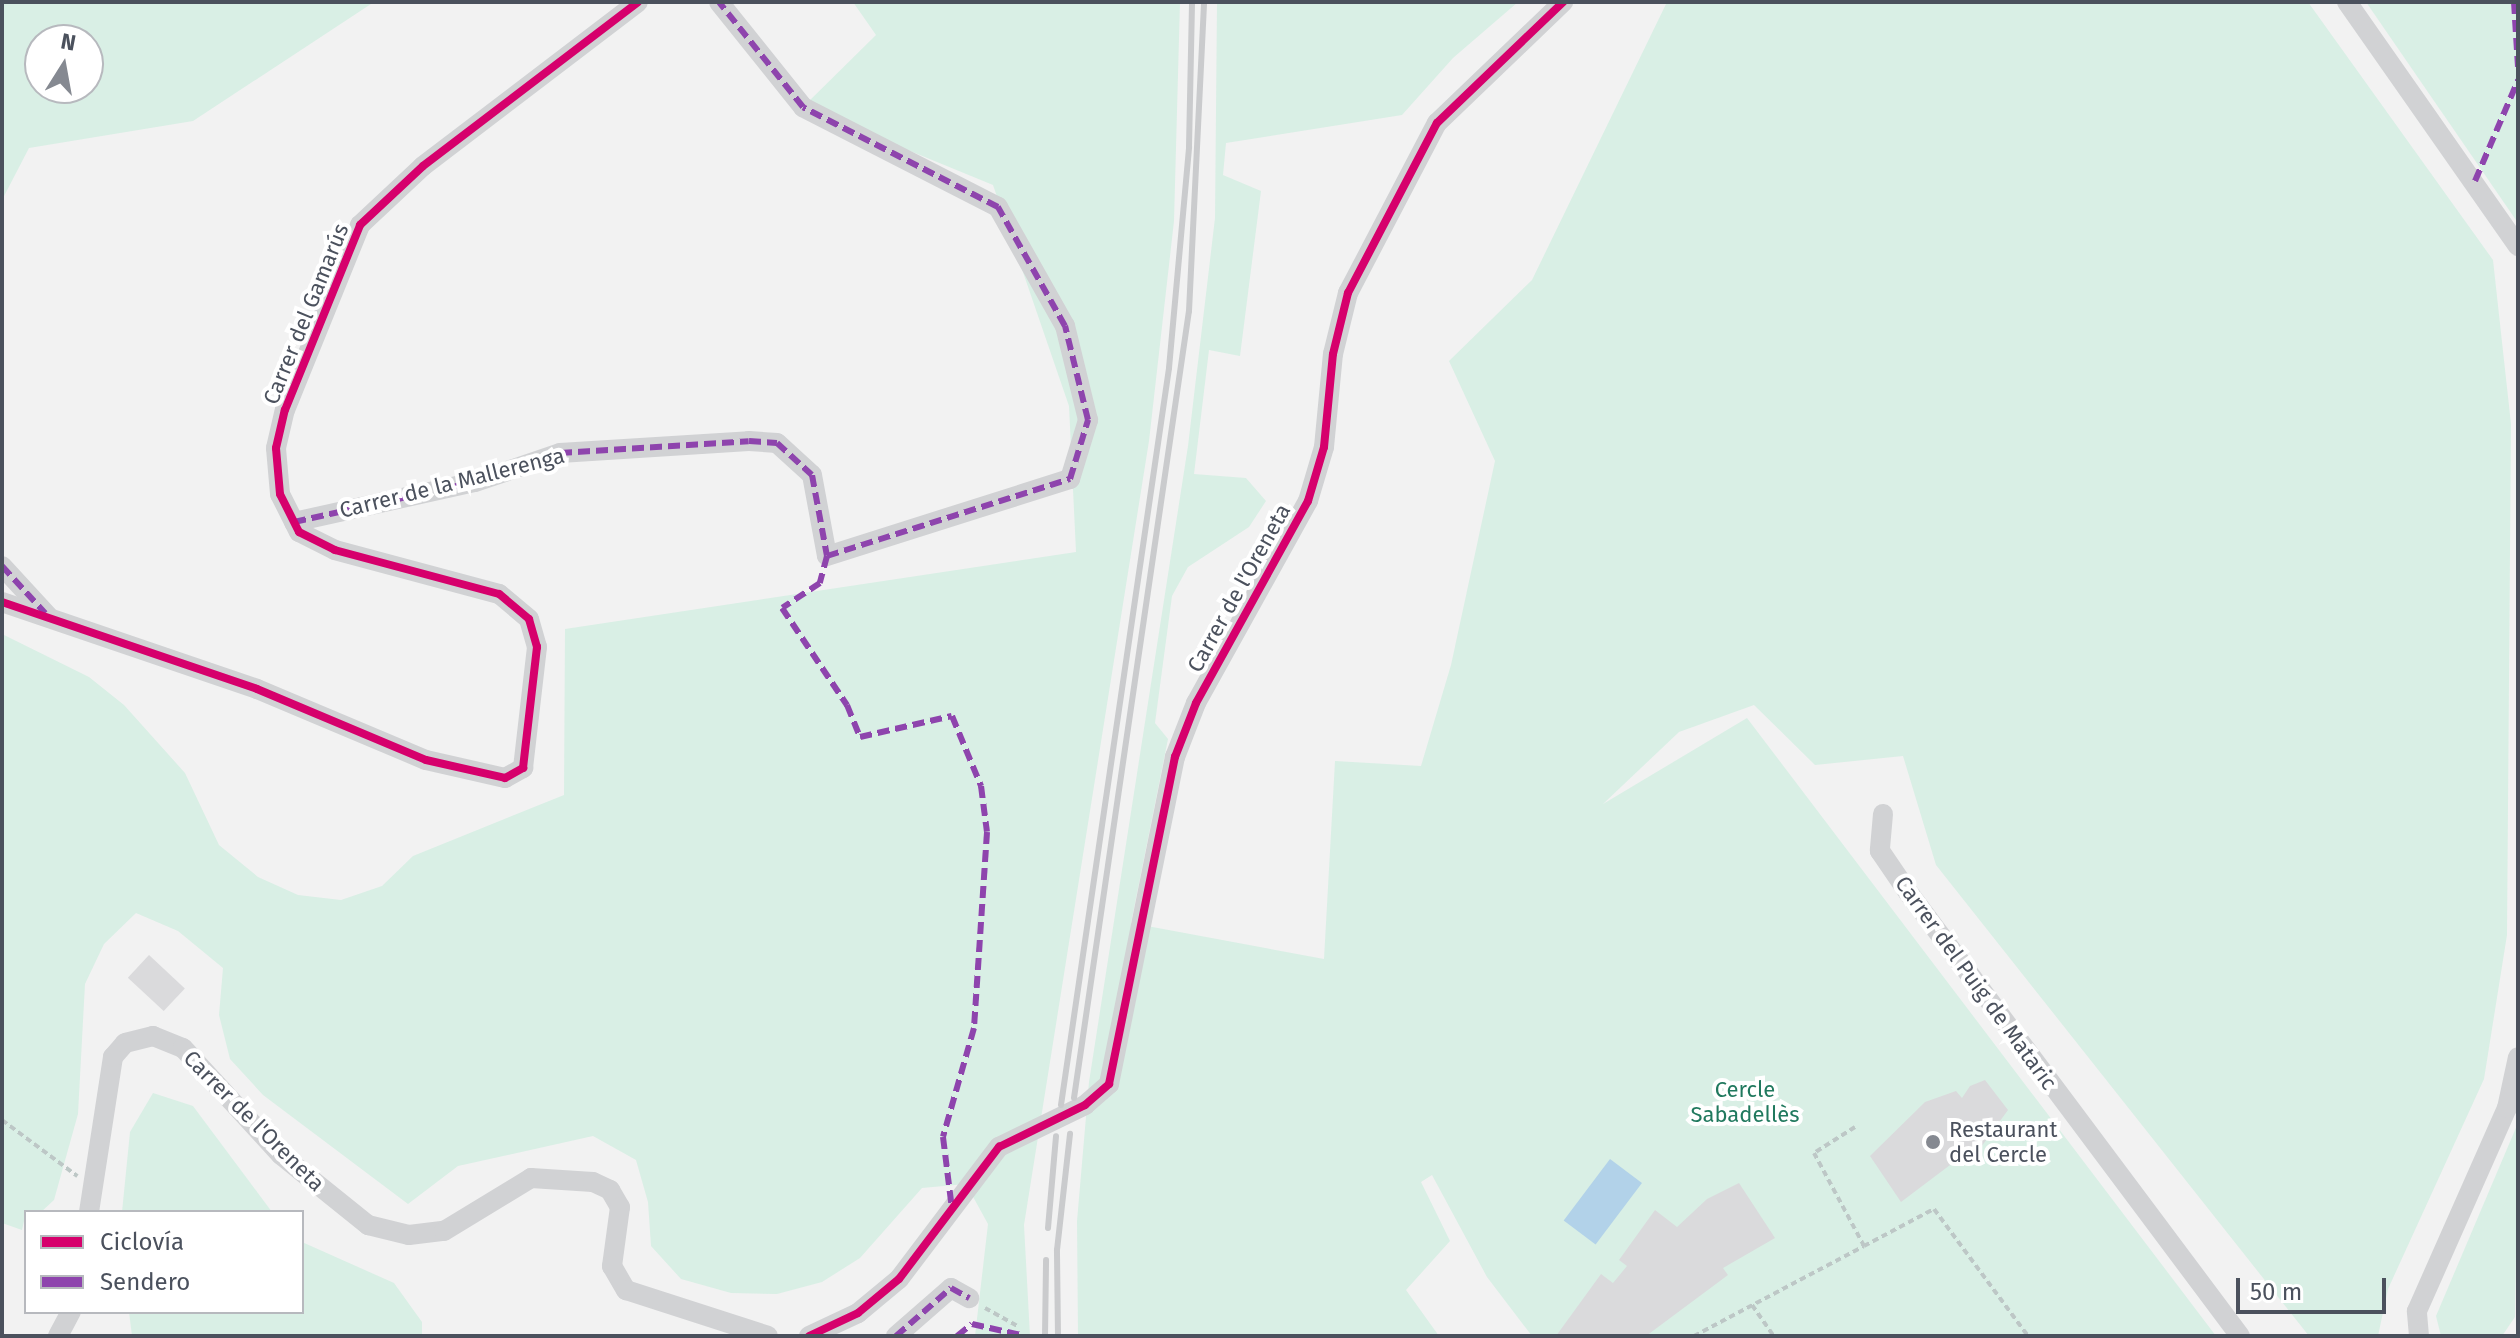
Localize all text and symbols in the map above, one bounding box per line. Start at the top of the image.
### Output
north arrow [24,24,104,104]
text: N [59,27,78,57]
street label: Carrer del Gamarús [258,220,354,408]
street label: Carrer de la Mallerenga [337,442,567,524]
street label: Carrer de l'Oreneta [1182,499,1296,677]
street label: Carrer del Puig de Mataric [1890,871,2062,1095]
street label: Carrer de l'Oreneta [178,1045,330,1197]
park label: Cercle Sabadellès [1691,1076,1799,1128]
place label: Restaurant del Cercle [1949,1116,2057,1168]
marker: Restaurant del Cercle [1924,1133,1942,1151]
legend [24,1210,304,1314]
text: Ciclovía [100,1228,184,1256]
scale bar [2240,1262,2390,1312]
text: Sendero [100,1268,190,1296]
text: 50 m [2250,1278,2302,1306]

